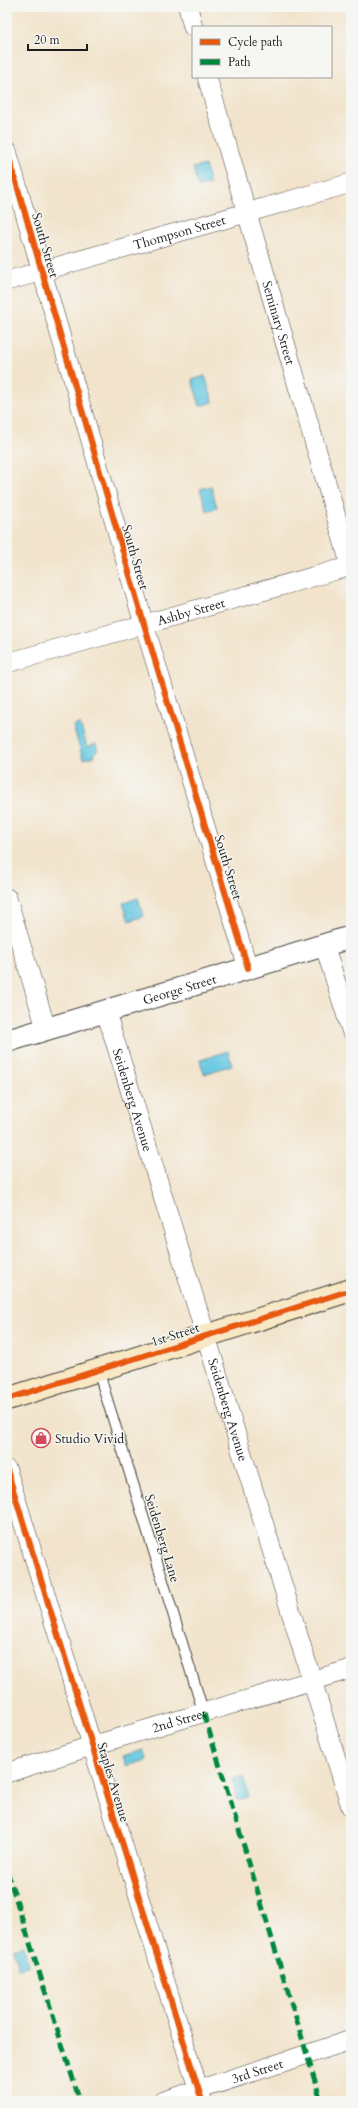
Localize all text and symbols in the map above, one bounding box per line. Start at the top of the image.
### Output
scale bar [28,26,87,52]
legend [192,26,332,78]
text: 20 m [34,32,61,48]
text: Cycle path [228,34,283,50]
text: Path [228,54,251,70]
street label: South Street [27,211,63,280]
street label: Thompson Street [131,211,228,255]
street label: Seminary Street [257,279,299,367]
street label: South Street [117,523,153,592]
street label: Ashby Street [155,594,227,630]
street label: South Street [210,833,246,902]
street label: George Street [141,970,219,1009]
street label: Seidenberg Avenue [108,1046,157,1154]
street label: 1st Street [149,1319,202,1351]
street label: Seidenberg Avenue [203,1356,252,1464]
shop icon: Studio Vivid [30,1427,52,1449]
place label: Studio Vivid [55,1430,124,1448]
street label: Seidenberg Lane [140,1492,184,1585]
street label: 2nd Street [150,1704,209,1737]
street label: Staples Avenue [92,1740,134,1824]
street label: 3rd Street [229,2055,286,2088]

